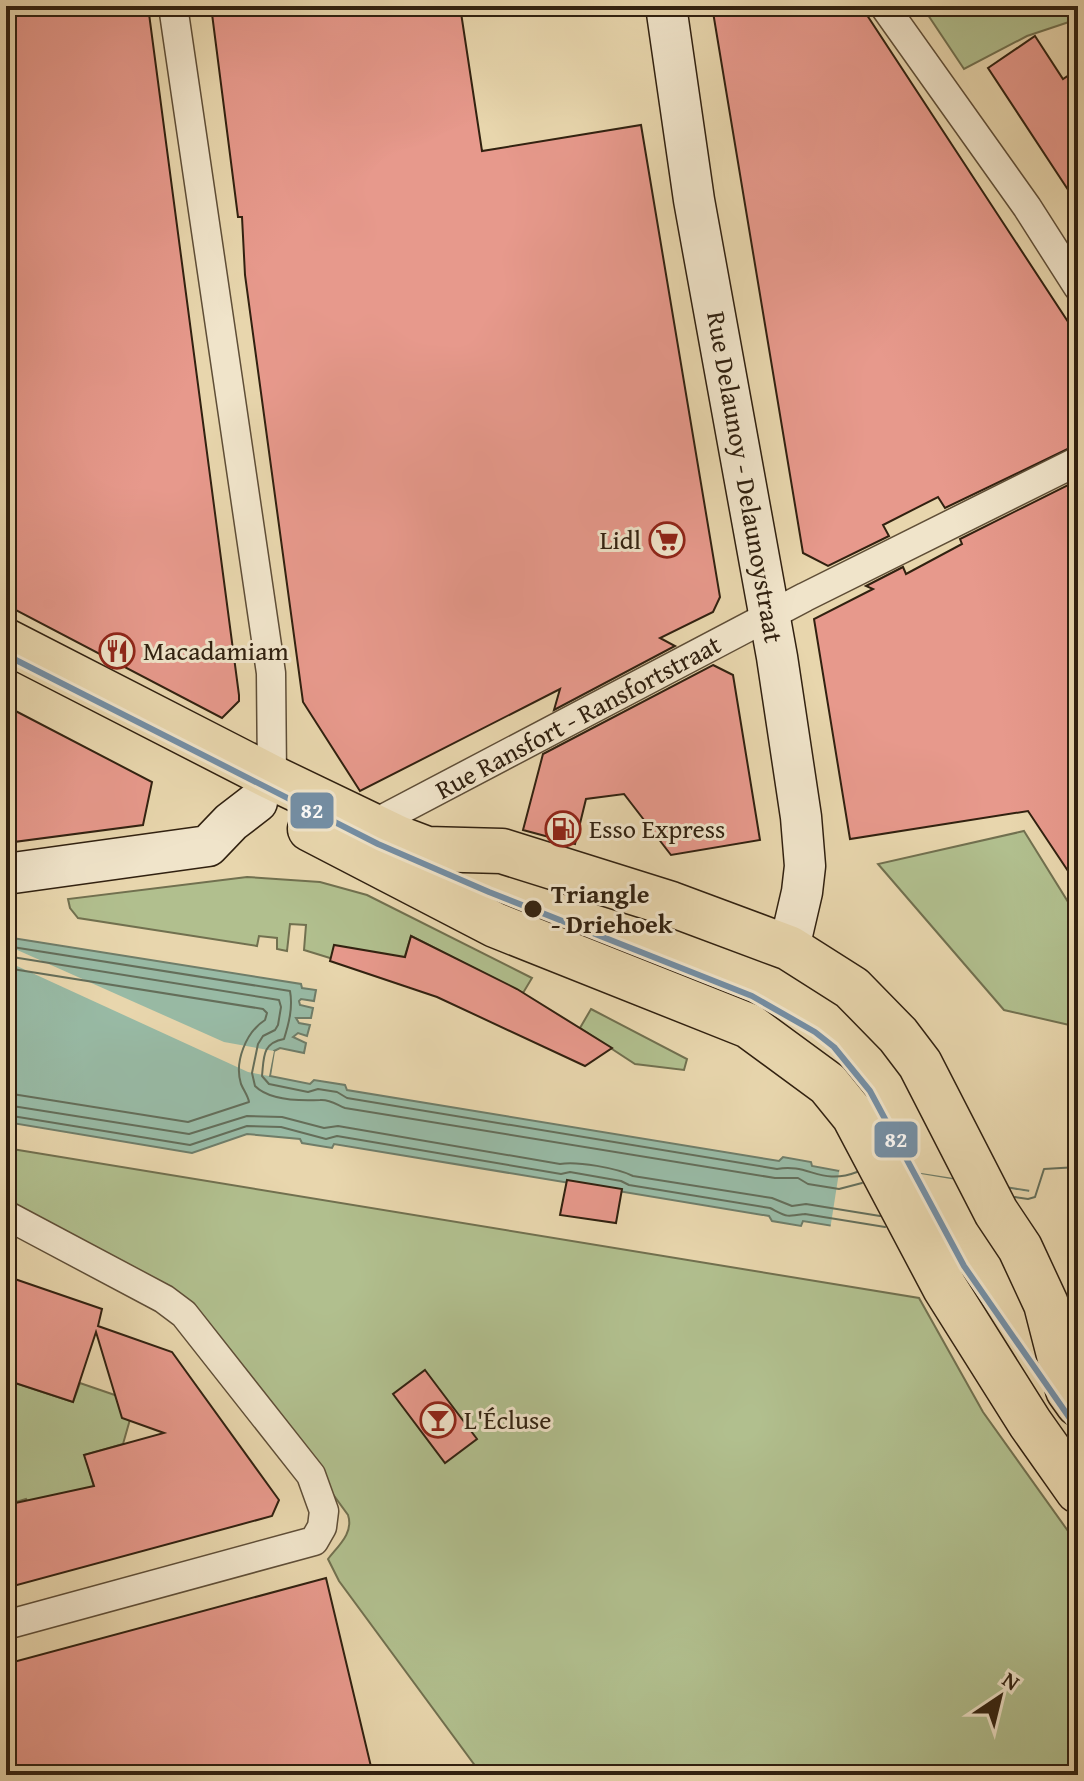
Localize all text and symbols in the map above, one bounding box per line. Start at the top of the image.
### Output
street label: Rue Delaunoy - Delaunoystraat [697,308,794,646]
place label: Lidl [600,520,641,559]
supermarket icon: Lidl [648,521,686,559]
street label: Rue Ransfort - Ransfortstraat [428,625,727,809]
place label: Macadamiam [143,631,289,670]
restaurant icon: Macadamiam [98,632,136,670]
line badge: 82 [289,791,335,830]
text: 82 [301,794,323,826]
place label: Esso Express [589,809,725,848]
fuel station icon: Esso Express [544,810,582,848]
place label: Triangle - Driehoek [551,874,673,943]
marker: Triangle - Driehoek [522,898,544,920]
line badge: 82 [873,1120,919,1159]
text: 82 [885,1123,907,1155]
place label: L'Écluse [464,1400,552,1439]
bar icon: L'Écluse [419,1401,457,1439]
north arrow [960,1657,1040,1737]
text: N [996,1663,1027,1698]

